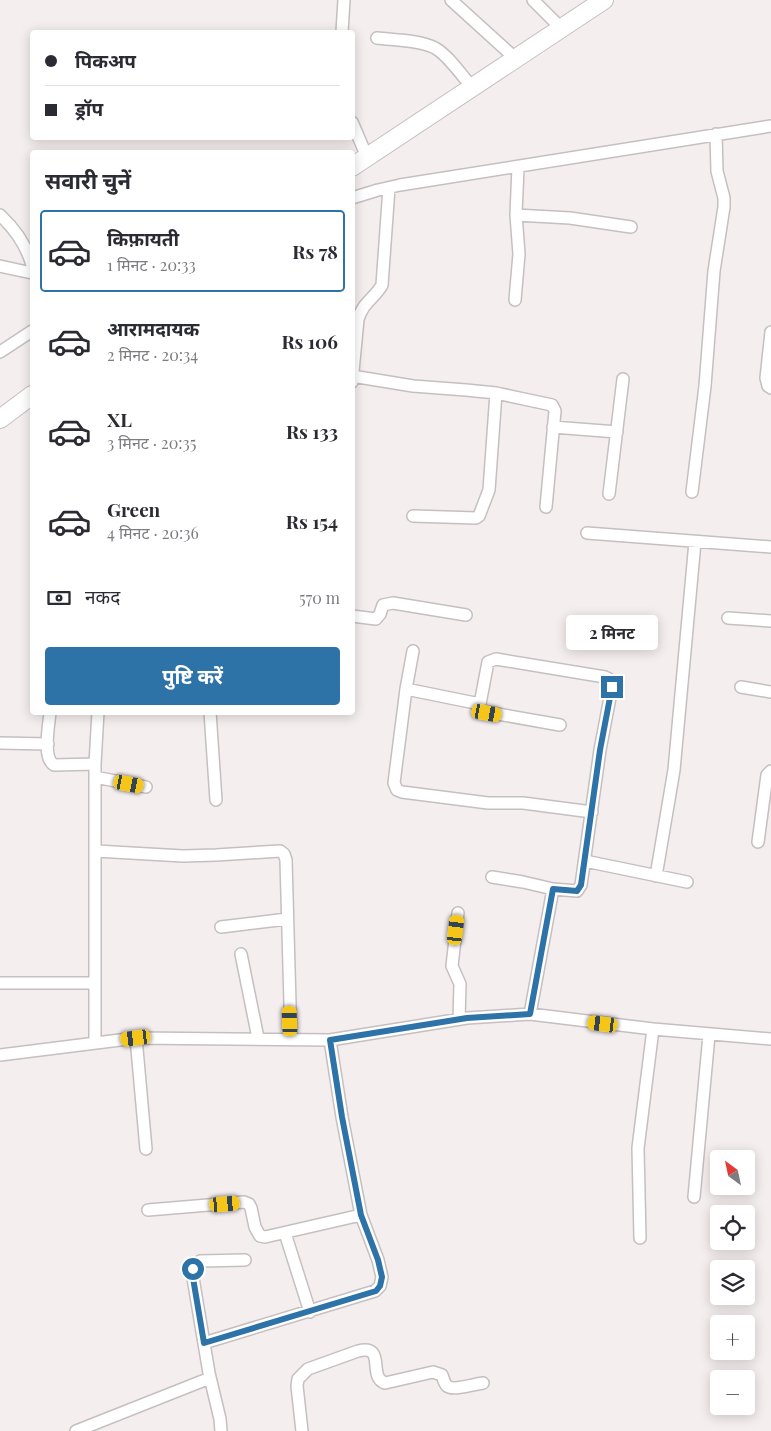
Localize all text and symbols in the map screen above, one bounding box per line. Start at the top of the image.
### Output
text: पिकअप [75,47,136,73]
text: ड्रॉप [75,95,103,121]
text: सवारी चुनें [45,165,131,195]
text: किफ़ायती [107,225,179,251]
icon: car [47,229,92,274]
text: Rs 78 [292,238,338,264]
text: 1 मिनट · 20:33 [107,254,196,275]
text: आरामदायक [107,315,199,341]
icon: car [47,319,92,364]
text: Rs 106 [281,328,338,354]
text: 2 मिनट · 20:34 [107,344,198,365]
text: XL [107,406,132,432]
icon: car [47,409,92,454]
text: Rs 133 [286,418,338,444]
text: 3 मिनट · 20:35 [107,432,196,453]
text: Green [107,496,160,522]
icon: car [47,499,92,544]
text: Rs 154 [286,508,338,534]
text: 4 मिनट · 20:36 [107,522,199,543]
text: नकद [85,583,120,609]
icon: cash [45,584,73,612]
text: 570 m [299,587,340,608]
callout: 2 मिनट [566,614,658,650]
text: 2 मिनट [589,622,635,643]
button: पुष्टि करें [45,647,340,705]
route end [601,676,623,698]
car [470,703,503,723]
car [112,774,145,794]
car [446,914,465,946]
car [281,1006,298,1036]
car [587,1015,618,1033]
car [120,1029,151,1047]
north arrow [710,1150,755,1195]
map controls [710,1150,755,1415]
car [209,1195,240,1213]
button: locate [710,1205,755,1250]
route start [182,1258,204,1280]
button: layers [710,1260,755,1305]
button: + [710,1315,755,1360]
button: − [710,1370,755,1415]

